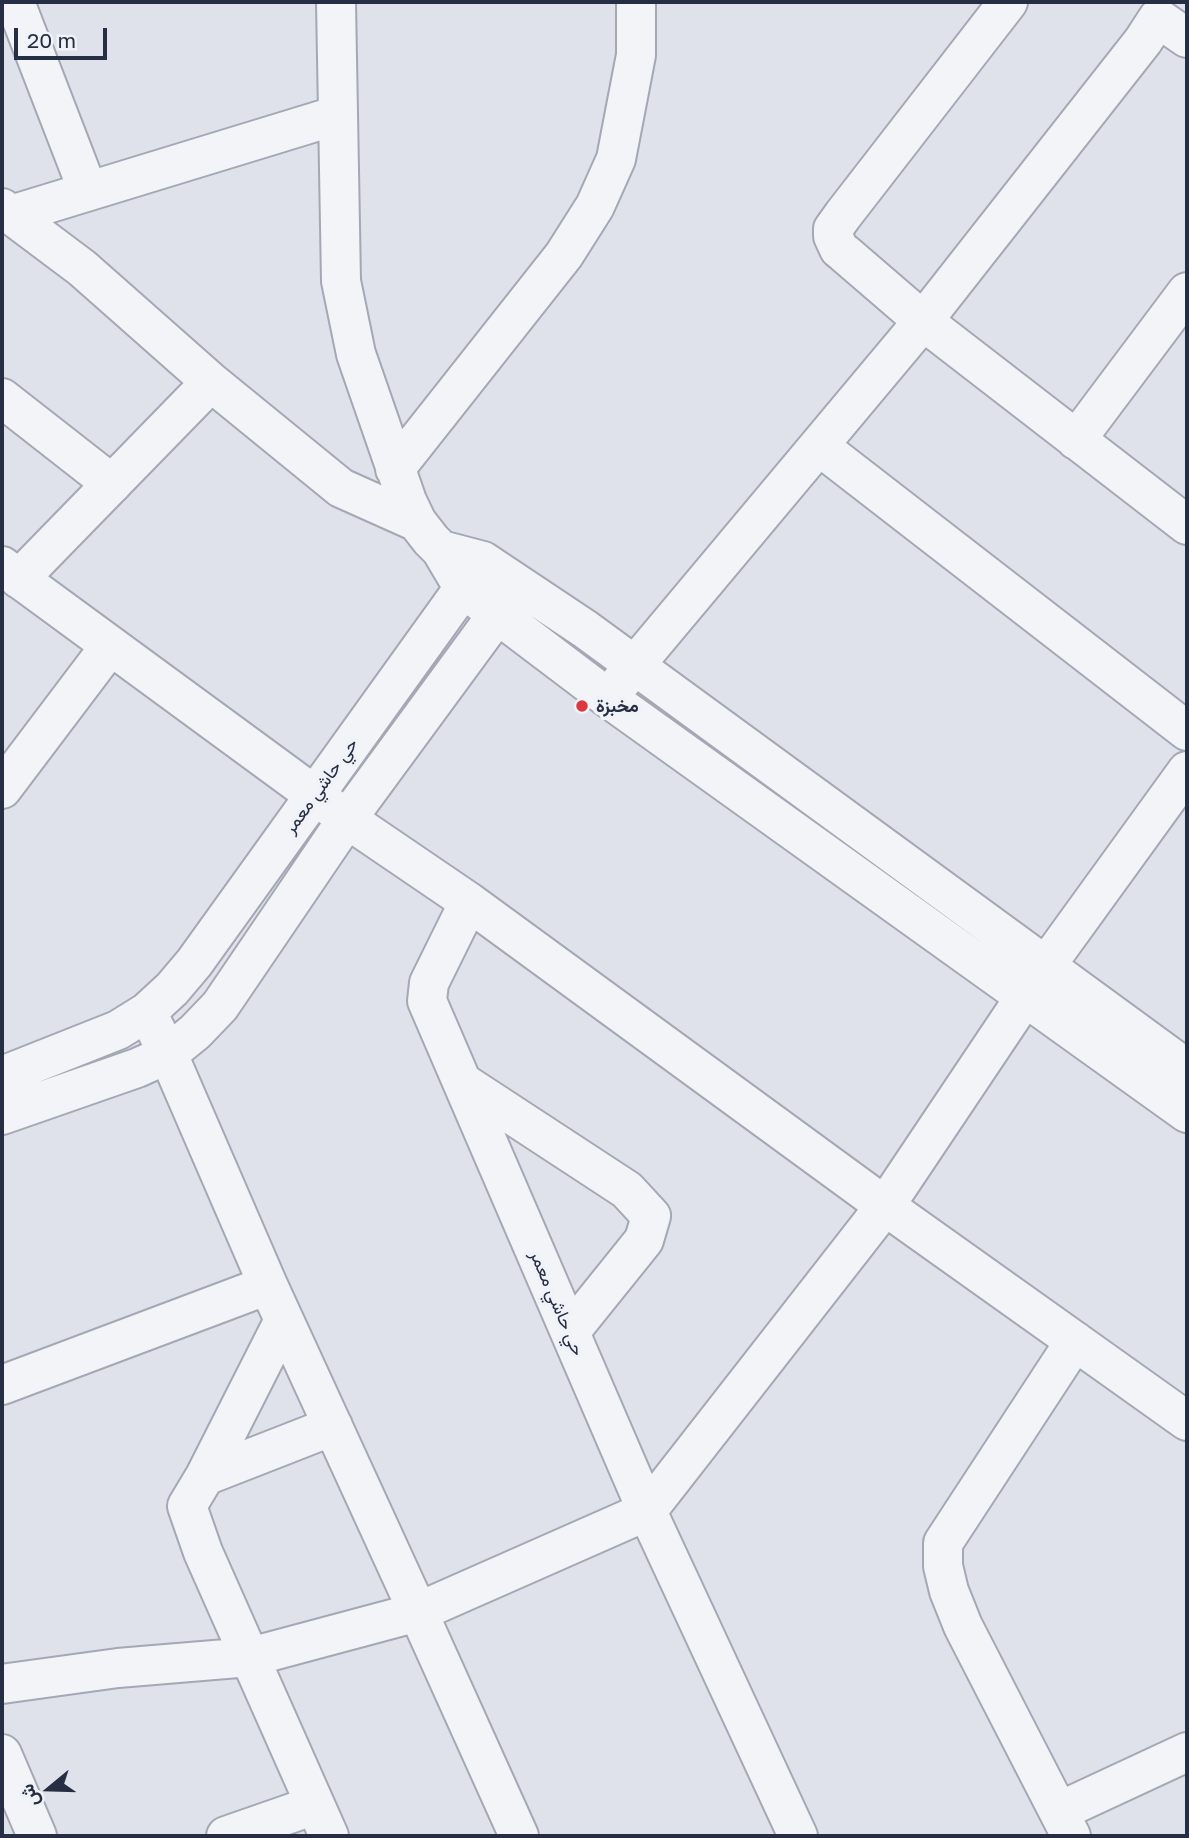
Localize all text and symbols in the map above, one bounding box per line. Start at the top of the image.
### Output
scale bar [18,14,110,58]
text: 20 m [27,27,76,53]
place label: مخبزة [596,695,639,717]
marker: مخبزة [574,698,590,714]
street label: حي حاشي معمر [279,734,363,838]
street label: حي حاشي معمر [525,1247,589,1359]
north arrow [14,1754,84,1824]
text: ش [14,1781,43,1811]

